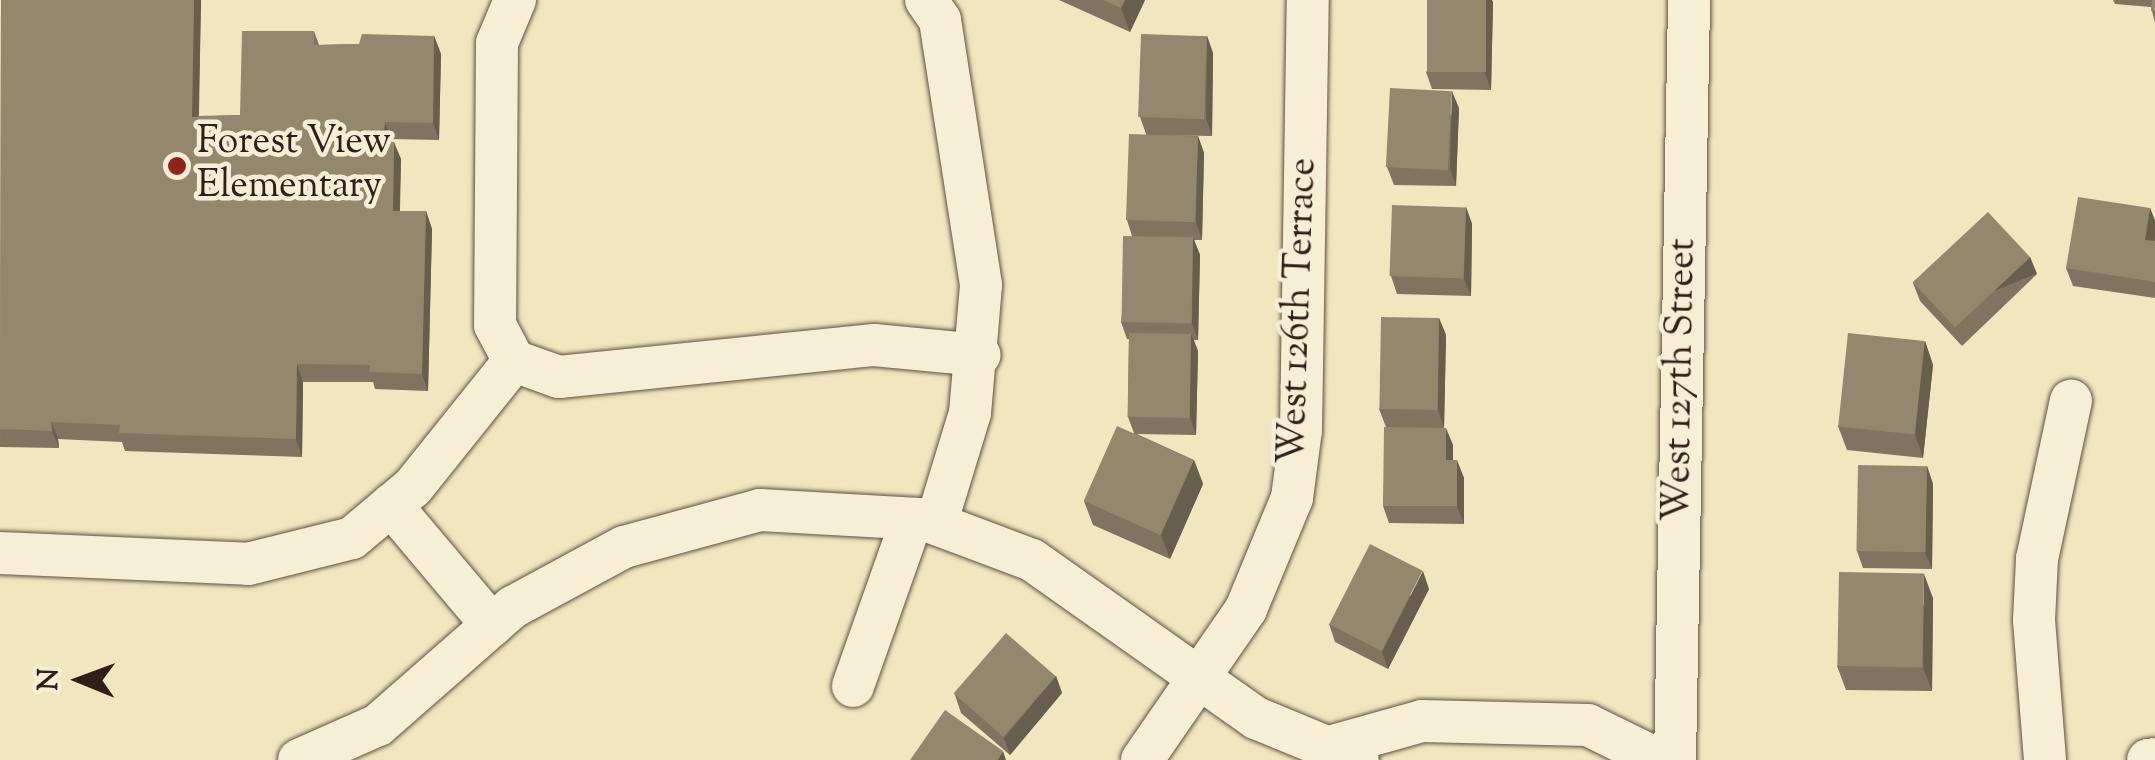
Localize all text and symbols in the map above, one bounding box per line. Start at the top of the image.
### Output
place label: Forest View Elementary [197,121,391,210]
marker: Forest View Elementary [166,155,188,177]
street label: West 126th Terrace [1272,157,1328,465]
street label: West 127th Street [1657,238,1707,522]
north arrow [30,630,130,730]
text: N [30,668,70,691]

